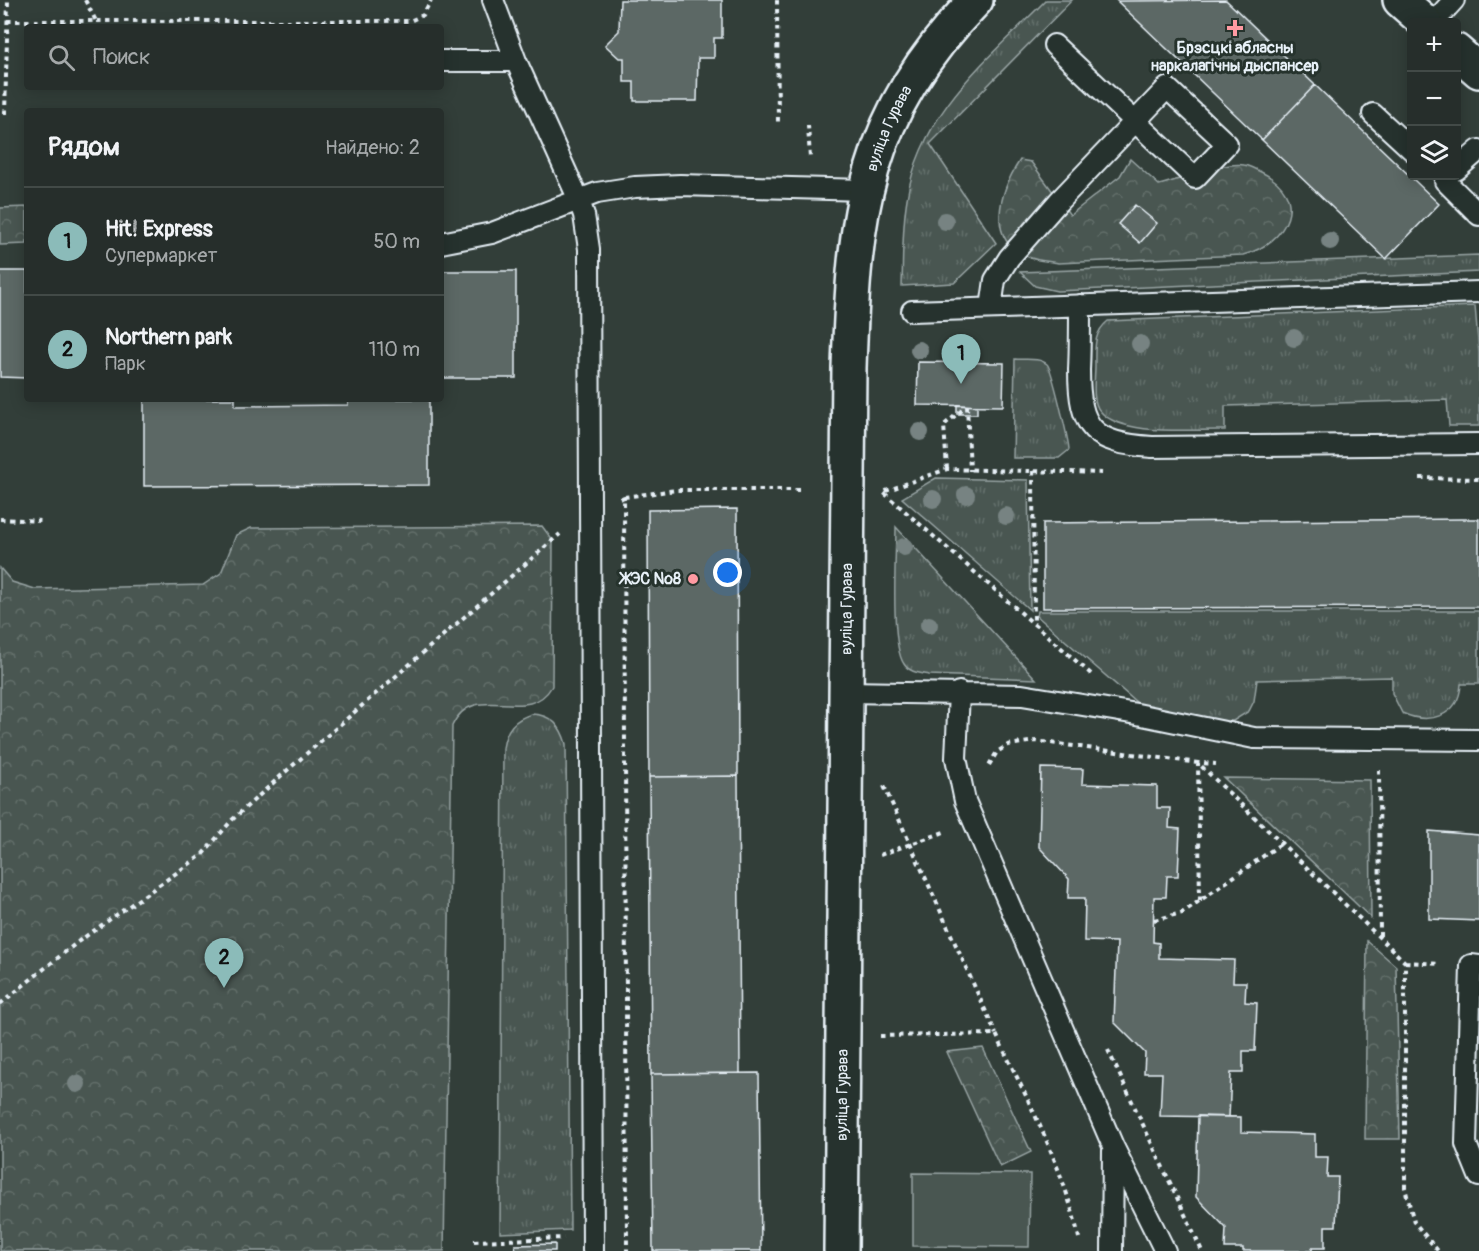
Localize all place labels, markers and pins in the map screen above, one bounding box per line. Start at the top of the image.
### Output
marker: Брэсцкі абласны наркалагічны дыспансер [1226,19,1244,37]
place label: Брэсцкі абласны наркалагічны дыспансер [1151,38,1319,76]
pin: 1 [942,334,980,384]
place label: ЖЭС №8 [618,569,681,589]
marker: ЖЭС №8 [686,572,700,586]
pin: 2 [204,938,244,988]

